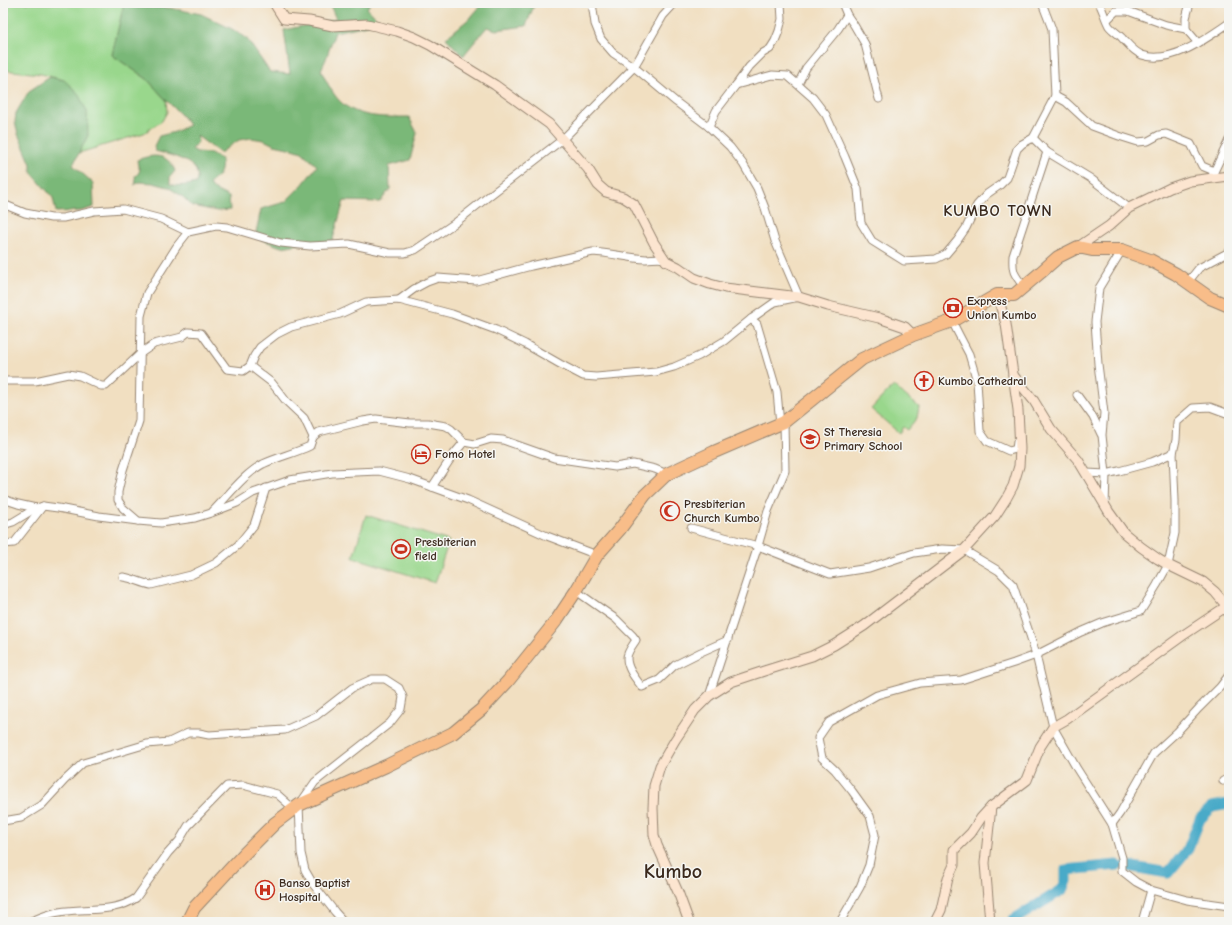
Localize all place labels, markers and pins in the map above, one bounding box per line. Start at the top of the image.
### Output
place label: Express Union Kumbo [967,294,1036,322]
bank icon: Express Union Kumbo [942,297,964,319]
church icon: Kumbo Cathedral [913,370,935,392]
place label: Kumbo Cathedral [938,374,1026,388]
place label: St Theresia Primary School [824,425,902,453]
school or university icon: St Theresia Primary School [799,428,821,450]
hotel icon: Fomo Hotel [410,443,432,465]
place label: Fomo Hotel [435,447,495,461]
place label: Presbiterian Church Kumbo [684,497,760,525]
mosque icon: Presbiterian Church Kumbo [659,500,681,522]
place label: Presbiterian field [414,535,476,563]
sports icon: Presbiterian field [390,538,412,560]
place label: Banso Baptist Hospital [279,876,351,904]
hospital icon: Banso Baptist Hospital [254,879,276,901]

